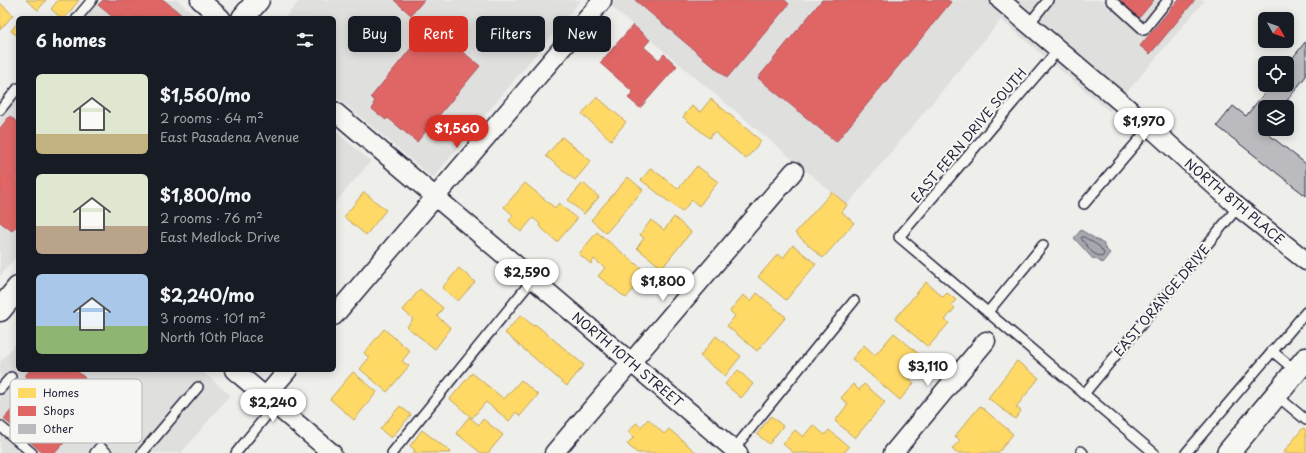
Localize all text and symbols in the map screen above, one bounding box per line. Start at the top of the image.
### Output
north arrow [1258,12,1294,48]
map controls [1258,12,1294,136]
chip: Buy [348,16,401,52]
chip: Rent [409,16,468,52]
chip: Filters [476,16,545,52]
chip: New [553,16,611,52]
text: 6 homes [36,27,106,53]
icon: filters [294,29,316,51]
button: locate [1258,56,1294,92]
street label: EAST FERN DRIVE SOUTH [906,63,1030,207]
text: $1,560/mo [160,82,251,108]
icon: home [68,90,116,138]
button: layers [1258,100,1294,136]
text: 2 rooms · 64 m² [160,108,264,127]
pin: $1,970 [1111,108,1177,142]
text: $1,970 [1123,111,1165,130]
pin: $1,560 [424,115,490,149]
text: $1,560 [435,118,479,137]
text: East Pasadena Avenue [160,127,299,146]
street label: NORTH 8TH PLACE [1181,154,1289,248]
text: $1,800/mo [160,182,251,208]
icon: home [68,190,116,238]
text: 2 rooms · 76 m² [160,208,263,227]
text: East Medlock Drive [160,227,280,246]
street label: EAST ORANGE DRIVE [1108,240,1214,360]
pin: $2,590 [494,259,560,293]
text: $2,590 [504,262,550,281]
pin: $1,800 [630,268,696,302]
text: $1,800 [640,271,686,290]
text: $2,240/mo [160,282,254,308]
icon: home [68,290,116,338]
street label: NORTH 10TH STREET [568,307,688,411]
text: 3 rooms · 101 m² [160,308,266,327]
text: North 10th Place [160,327,264,346]
pin: $3,110 [895,353,961,387]
text: $3,110 [908,356,948,375]
legend [10,379,142,443]
text: Homes [43,384,79,401]
pin: $2,240 [240,389,306,423]
text: $2,240 [249,392,297,411]
text: Shops [43,402,74,419]
text: Other [43,420,74,437]

